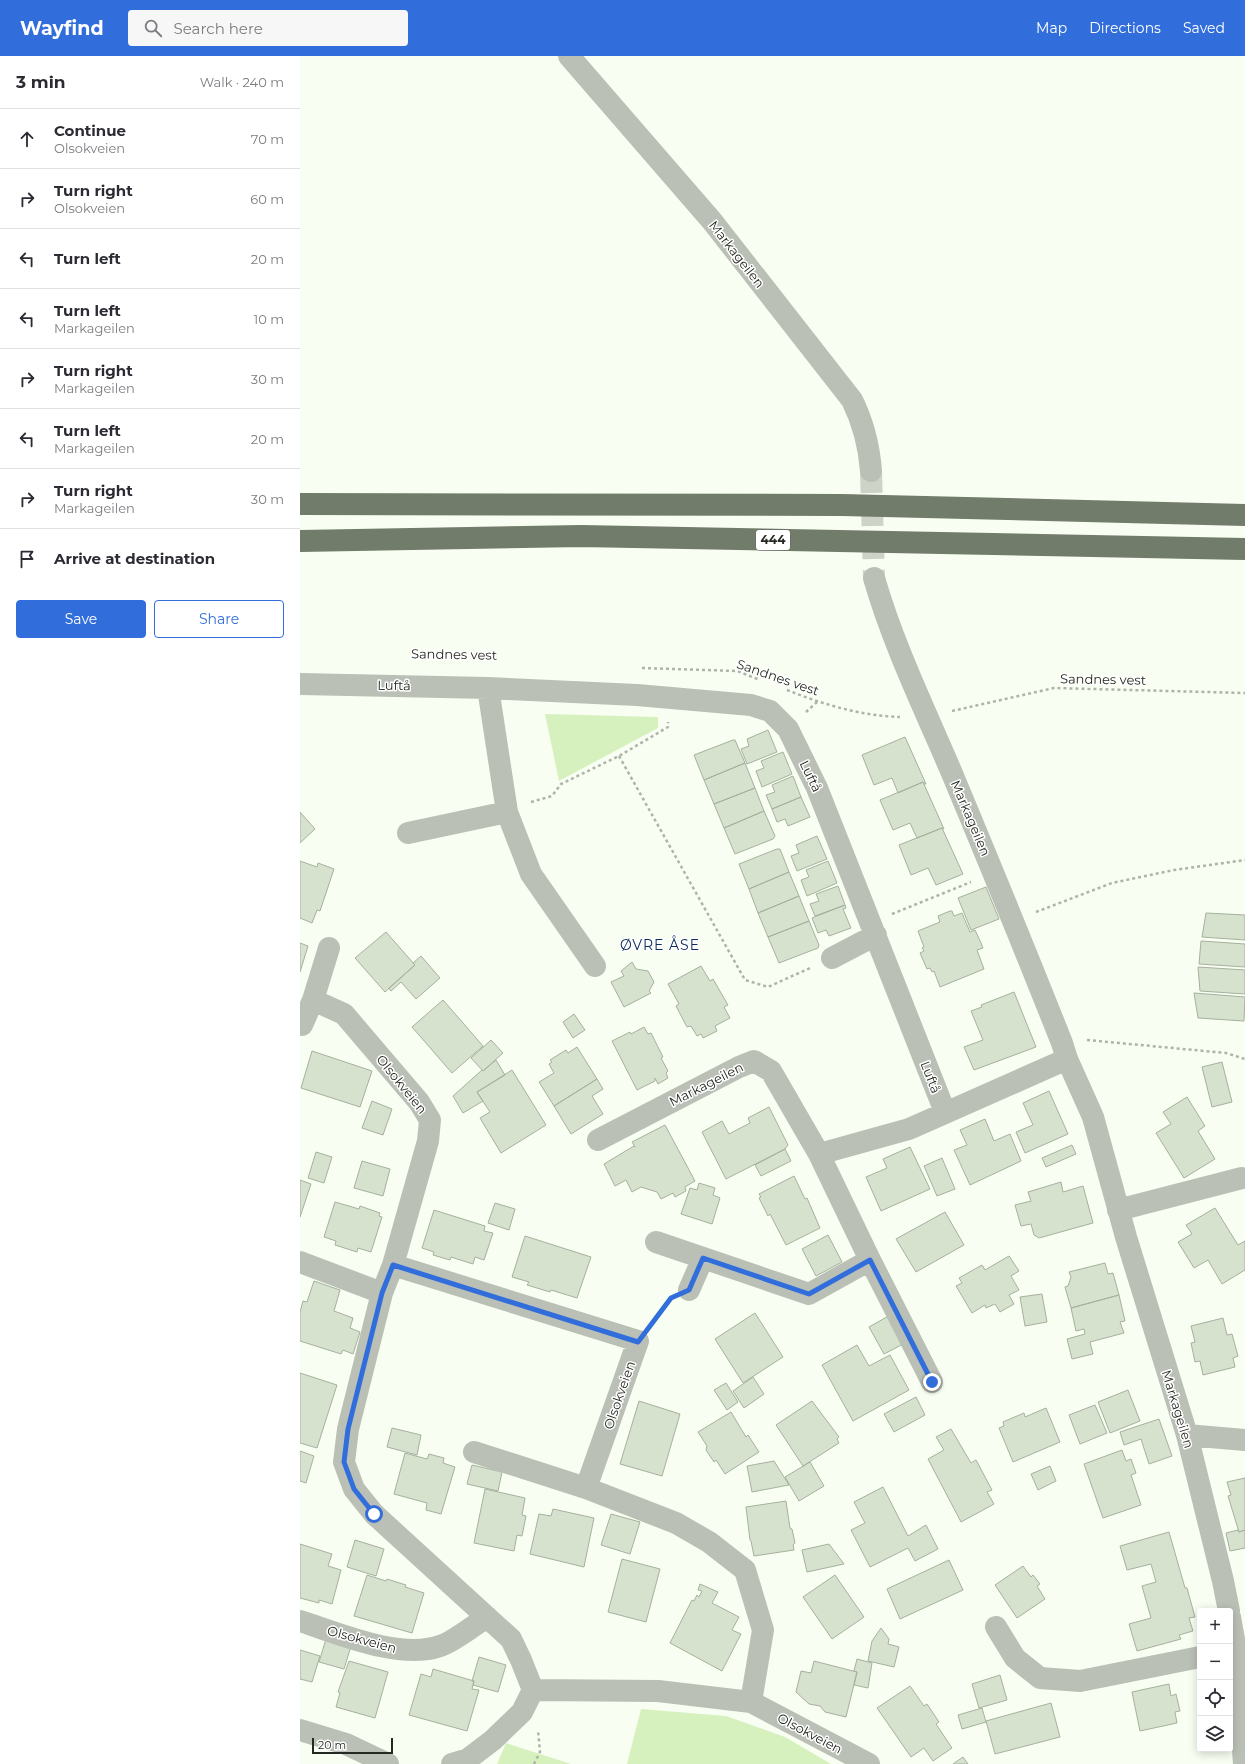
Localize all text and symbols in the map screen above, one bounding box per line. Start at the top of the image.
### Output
search box [128,10,408,46]
text: Wayfind [20,17,104,40]
icon: search [142,17,164,39]
text: Search here [174,19,263,38]
text: Map [1036,19,1067,37]
text: Directions [1089,19,1161,37]
text: Saved [1183,19,1225,37]
text: 3 min [16,72,66,92]
text: Walk · 240 m [200,74,284,90]
text: Continue [54,121,126,140]
icon: ahead [16,128,38,150]
text: 70 m [251,131,284,147]
text: Olsokveien [54,140,125,156]
text: Turn right [54,181,133,200]
icon: right [16,188,38,210]
text: 60 m [250,191,284,207]
text: Olsokveien [54,200,125,216]
street label: Markageilen [706,217,768,291]
icon: left [16,248,38,270]
text: Turn left [54,249,121,268]
text: 20 m [251,251,284,267]
text: Turn left [54,301,121,320]
icon: left [16,308,38,330]
text: 10 m [254,311,284,327]
text: Markageilen [54,320,135,336]
text: Turn right [54,361,133,380]
icon: right [16,368,38,390]
text: 30 m [251,371,284,387]
text: Markageilen [54,380,135,396]
text: Turn left [54,421,121,440]
icon: left [16,428,38,450]
text: 20 m [251,431,284,447]
text: Markageilen [54,440,135,456]
text: Turn right [54,481,133,500]
icon: right [16,488,38,510]
text: 30 m [251,491,284,507]
text: Markageilen [54,500,135,516]
road number: 444 [756,530,790,550]
icon: arrive [16,548,38,570]
text: Arrive at destination [54,549,215,568]
button: Save [16,600,146,638]
button: Share [154,600,284,638]
street label: Sandnes vest [411,645,497,663]
street label: Sandnes vest [735,655,821,699]
street label: Sandnes vest [1060,670,1146,688]
street label: Luftå [377,677,411,693]
street label: Luftå [796,757,826,795]
street label: Markageilen [948,778,994,858]
district label: ØVRE ÅSE [620,935,700,954]
street label: Olsokveien [373,1051,431,1117]
street label: Markageilen [666,1059,746,1109]
street label: Luftå [918,1059,944,1095]
street label: Olsokveien [600,1359,638,1431]
street label: Markageilen [1159,1368,1197,1450]
route end [923,1373,941,1391]
route start [365,1505,383,1523]
map controls [1197,1608,1233,1752]
button: + [1197,1608,1233,1644]
street label: Olsokveien [326,1622,398,1656]
button: − [1197,1644,1233,1680]
button: locate [1197,1680,1233,1716]
street label: Olsokveien [775,1709,845,1757]
button: layers [1197,1716,1233,1752]
scale bar [312,1736,393,1755]
text: 20 m [318,1738,346,1752]

